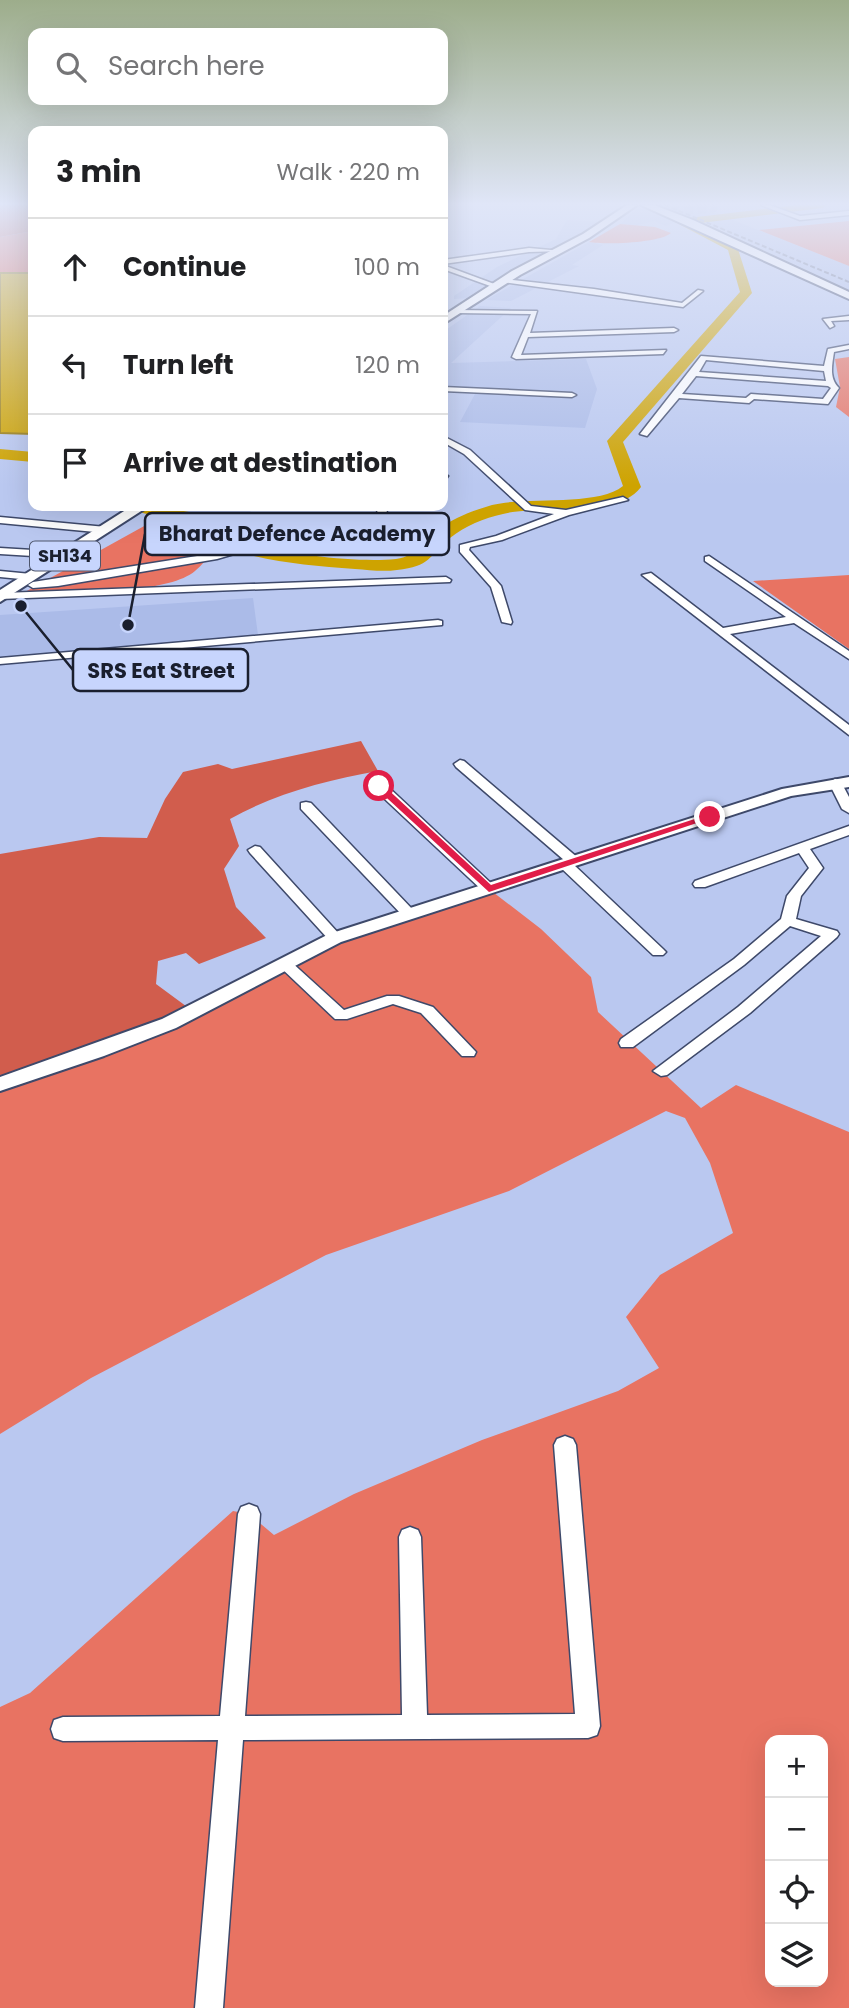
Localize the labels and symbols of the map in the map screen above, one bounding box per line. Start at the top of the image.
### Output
callout: Bharat Defence Academy [145,513,449,555]
text: Bharat Defence Academy [159,519,436,548]
road number: SH134 [30,542,100,570]
callout: SRS Eat Street [73,649,248,691]
text: SRS Eat Street [87,656,235,685]
route start [363,770,394,801]
route end [694,801,725,832]

